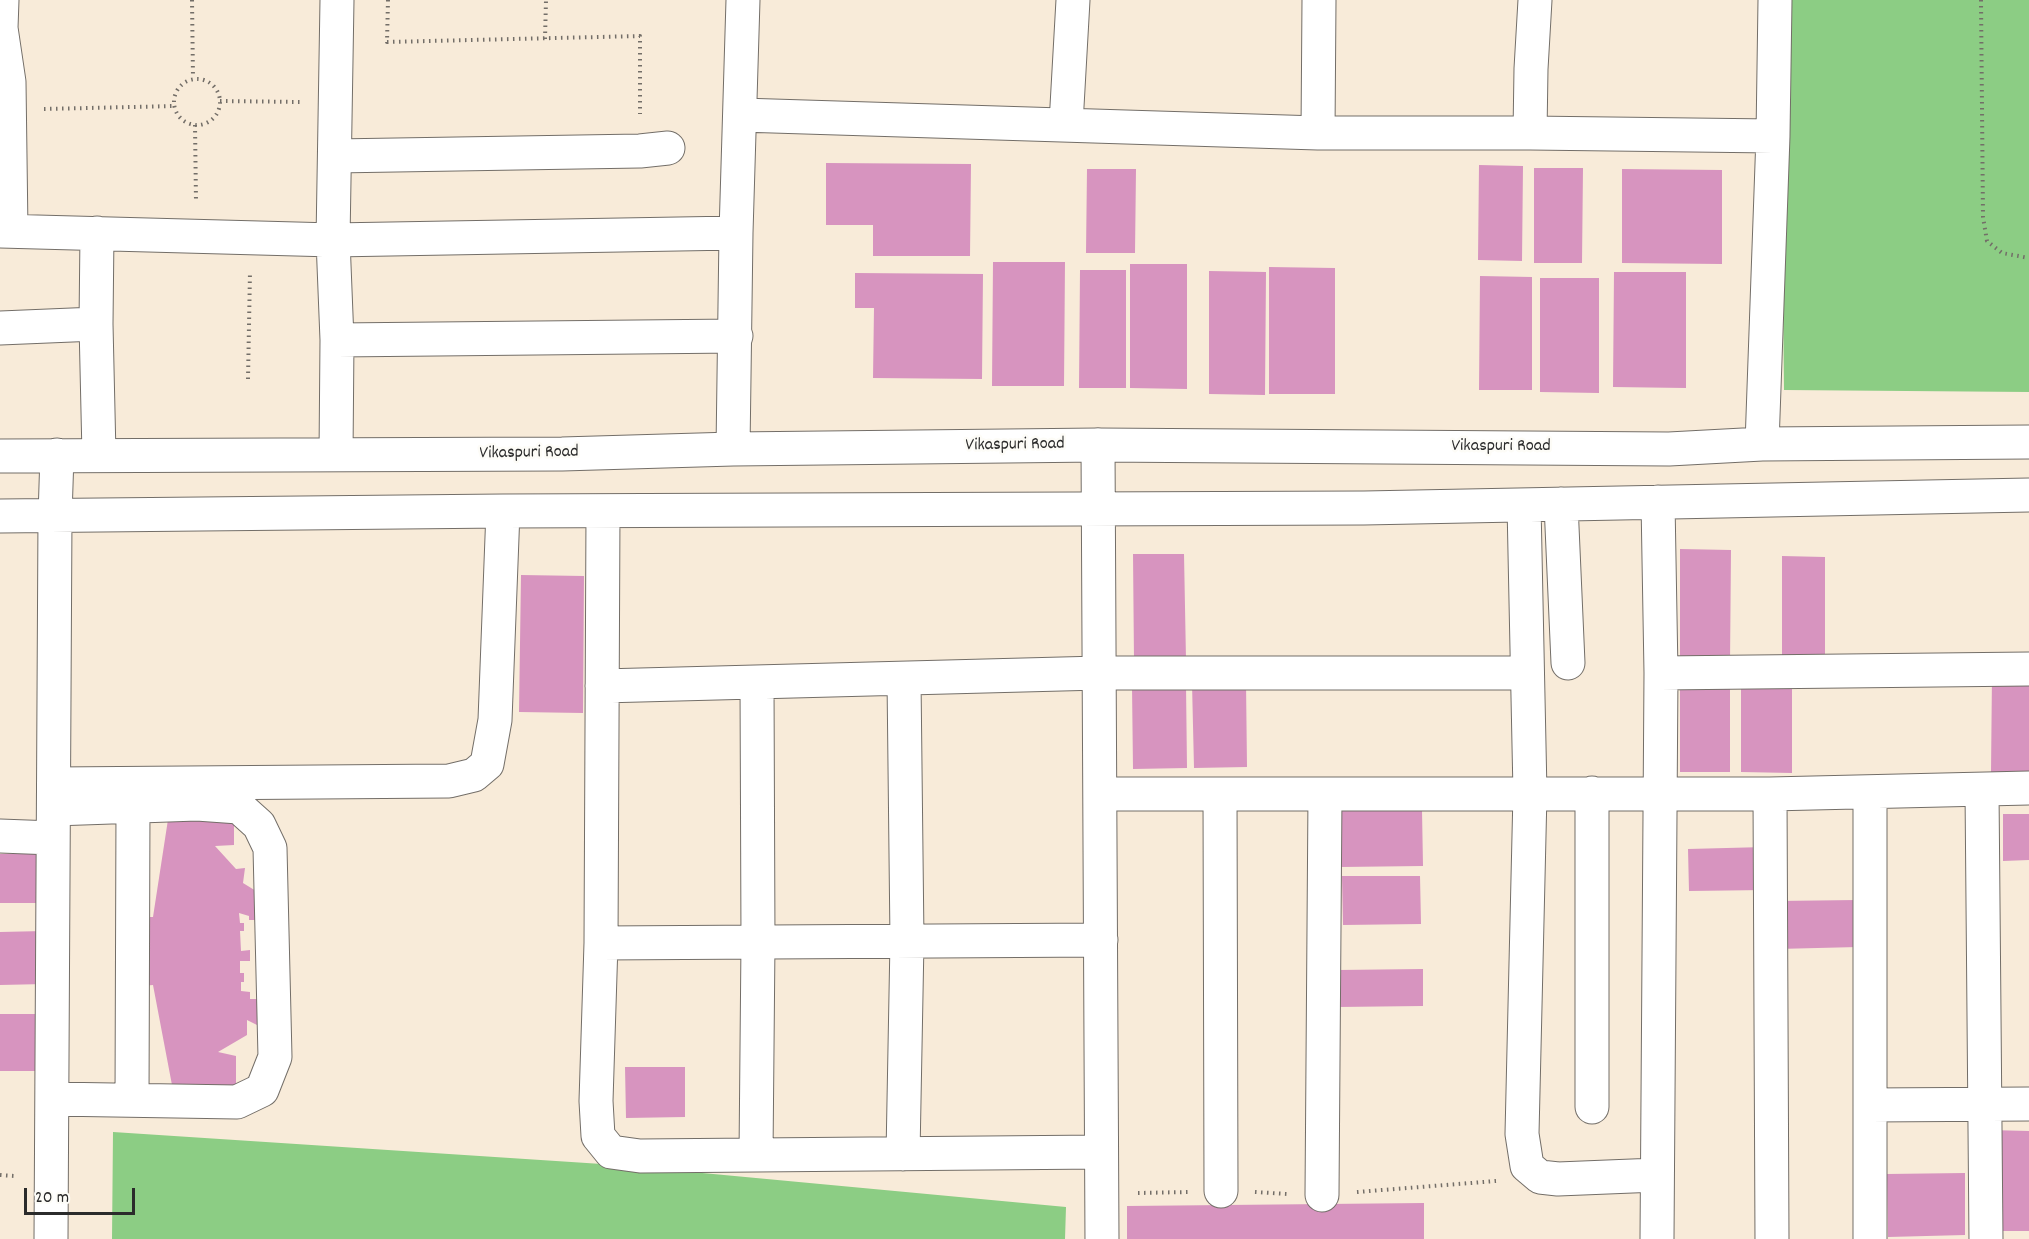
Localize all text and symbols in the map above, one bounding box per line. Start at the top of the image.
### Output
street label: Vikaspuri Road [965,434,1065,458]
street label: Vikaspuri Road [1451,437,1551,459]
street label: Vikaspuri Road [479,442,579,466]
scale bar [27,1176,138,1214]
text: 20 m [35,1186,69,1211]

